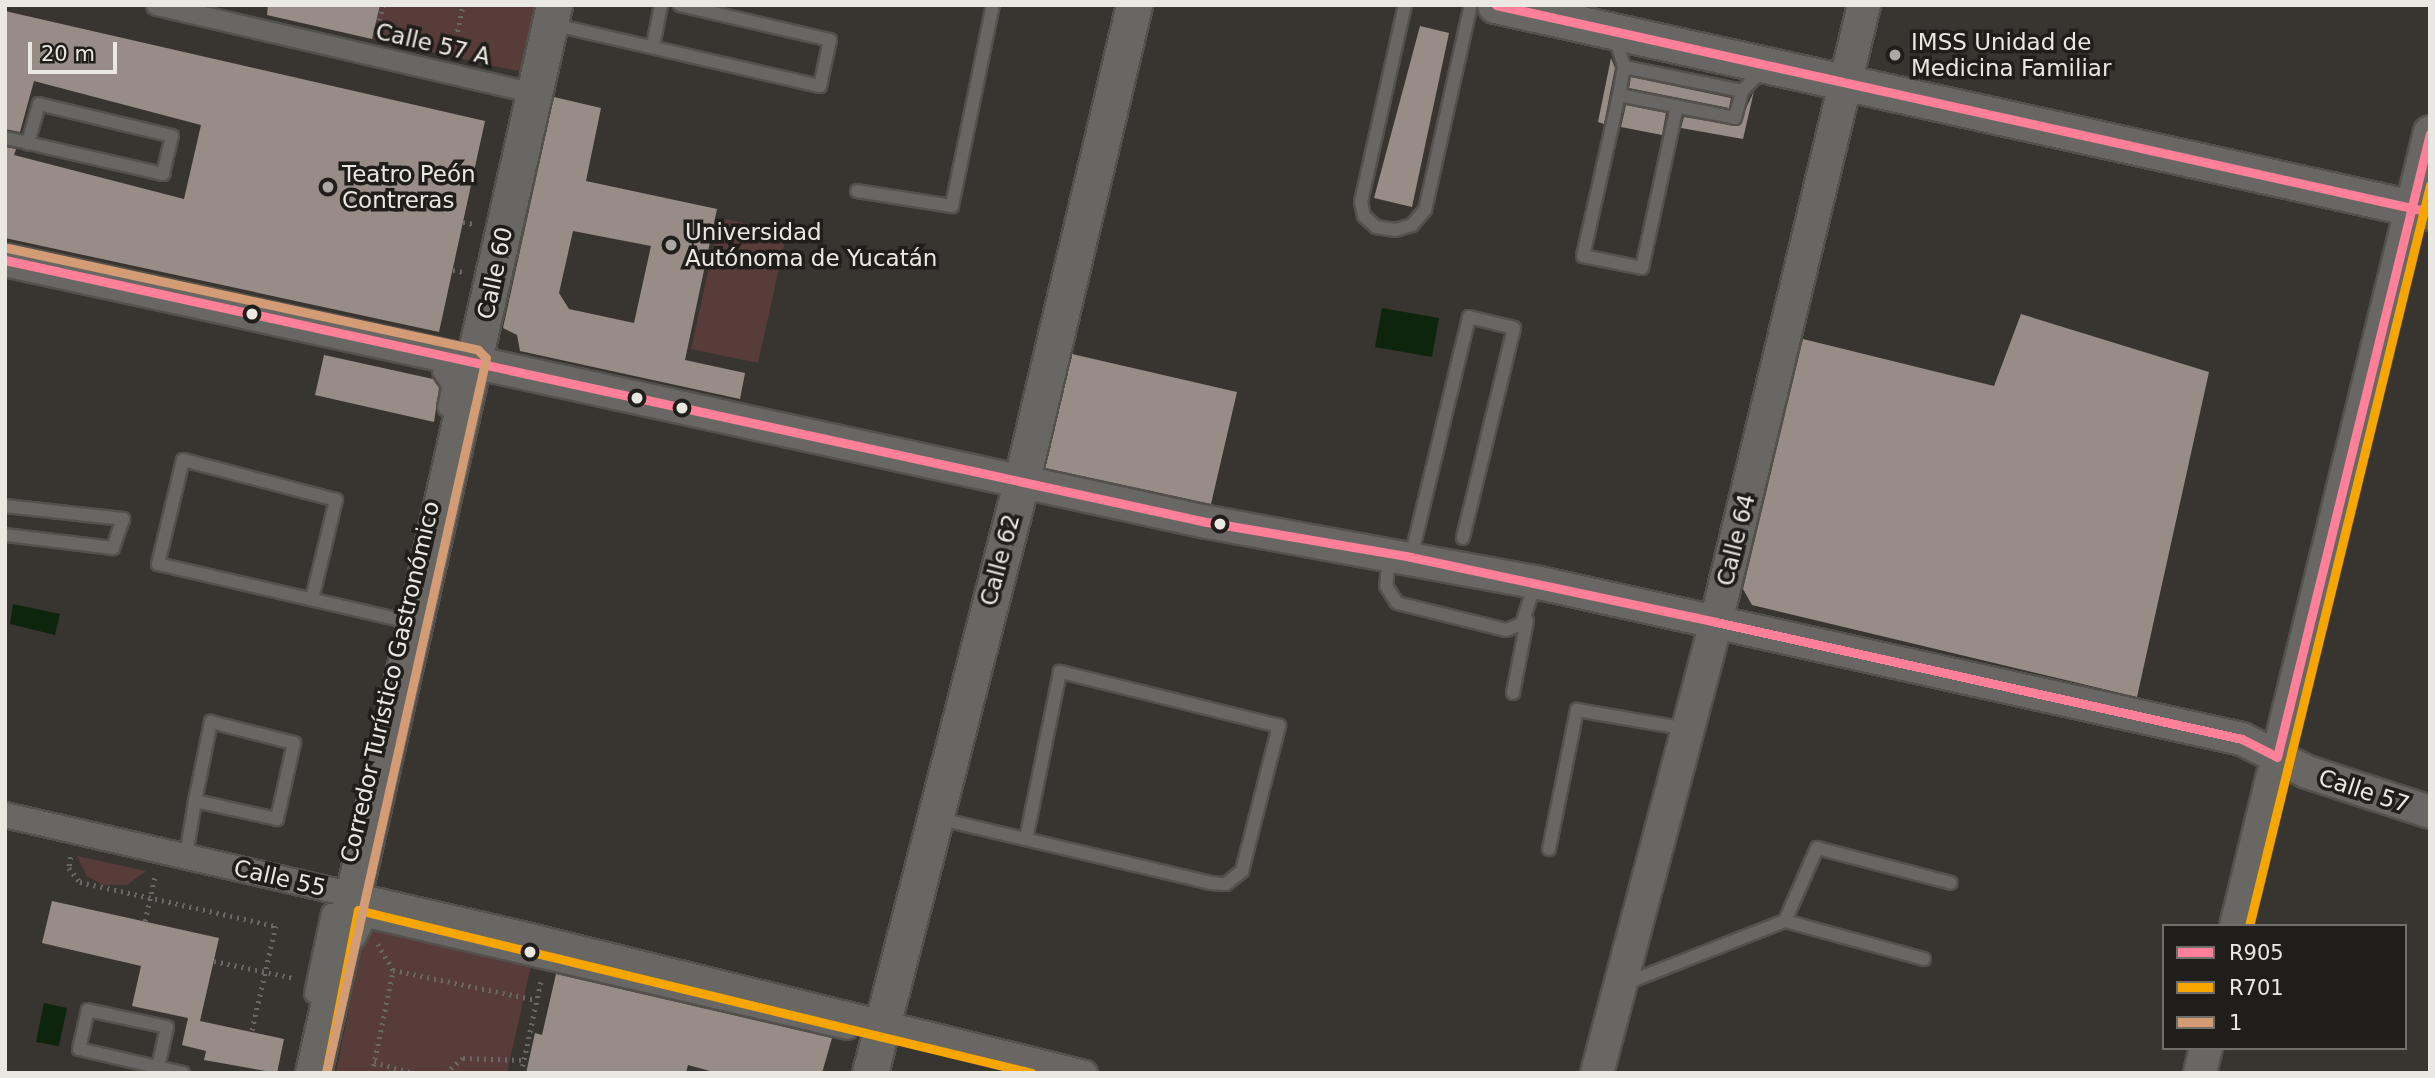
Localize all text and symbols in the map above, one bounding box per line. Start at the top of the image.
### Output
street label: Calle 57 A [373,17,493,71]
scale bar [32,28,121,72]
place label: IMSS Unidad de Medicina Familiar [1911,28,2111,82]
text: 20 m [41,42,95,66]
marker: IMSS Unidad de Medicina Familiar [1885,45,1905,65]
place label: Teatro Peón Contreras [342,160,476,214]
marker: Teatro Peón Contreras [320,179,336,195]
place label: Universidad Autónoma de Yucatán [685,218,937,272]
street label: Calle 60 [472,224,518,322]
marker: Universidad Autónoma de Yucatán [663,237,679,253]
unlabelled marker [245,307,259,321]
unlabelled marker [630,391,644,405]
unlabelled marker [675,401,689,415]
street label: Calle 64 [1711,491,1761,589]
street label: Corredor Turístico Gastronómico [335,499,445,865]
street label: Calle 62 [975,511,1025,609]
unlabelled marker [1213,517,1227,531]
street label: Calle 57 [2315,763,2413,819]
street label: Calle 55 [231,854,329,902]
legend [2162,924,2407,1050]
text: R905 [2229,941,2284,965]
unlabelled marker [523,945,537,959]
text: R701 [2229,976,2284,1000]
text: 1 [2229,1011,2242,1035]

